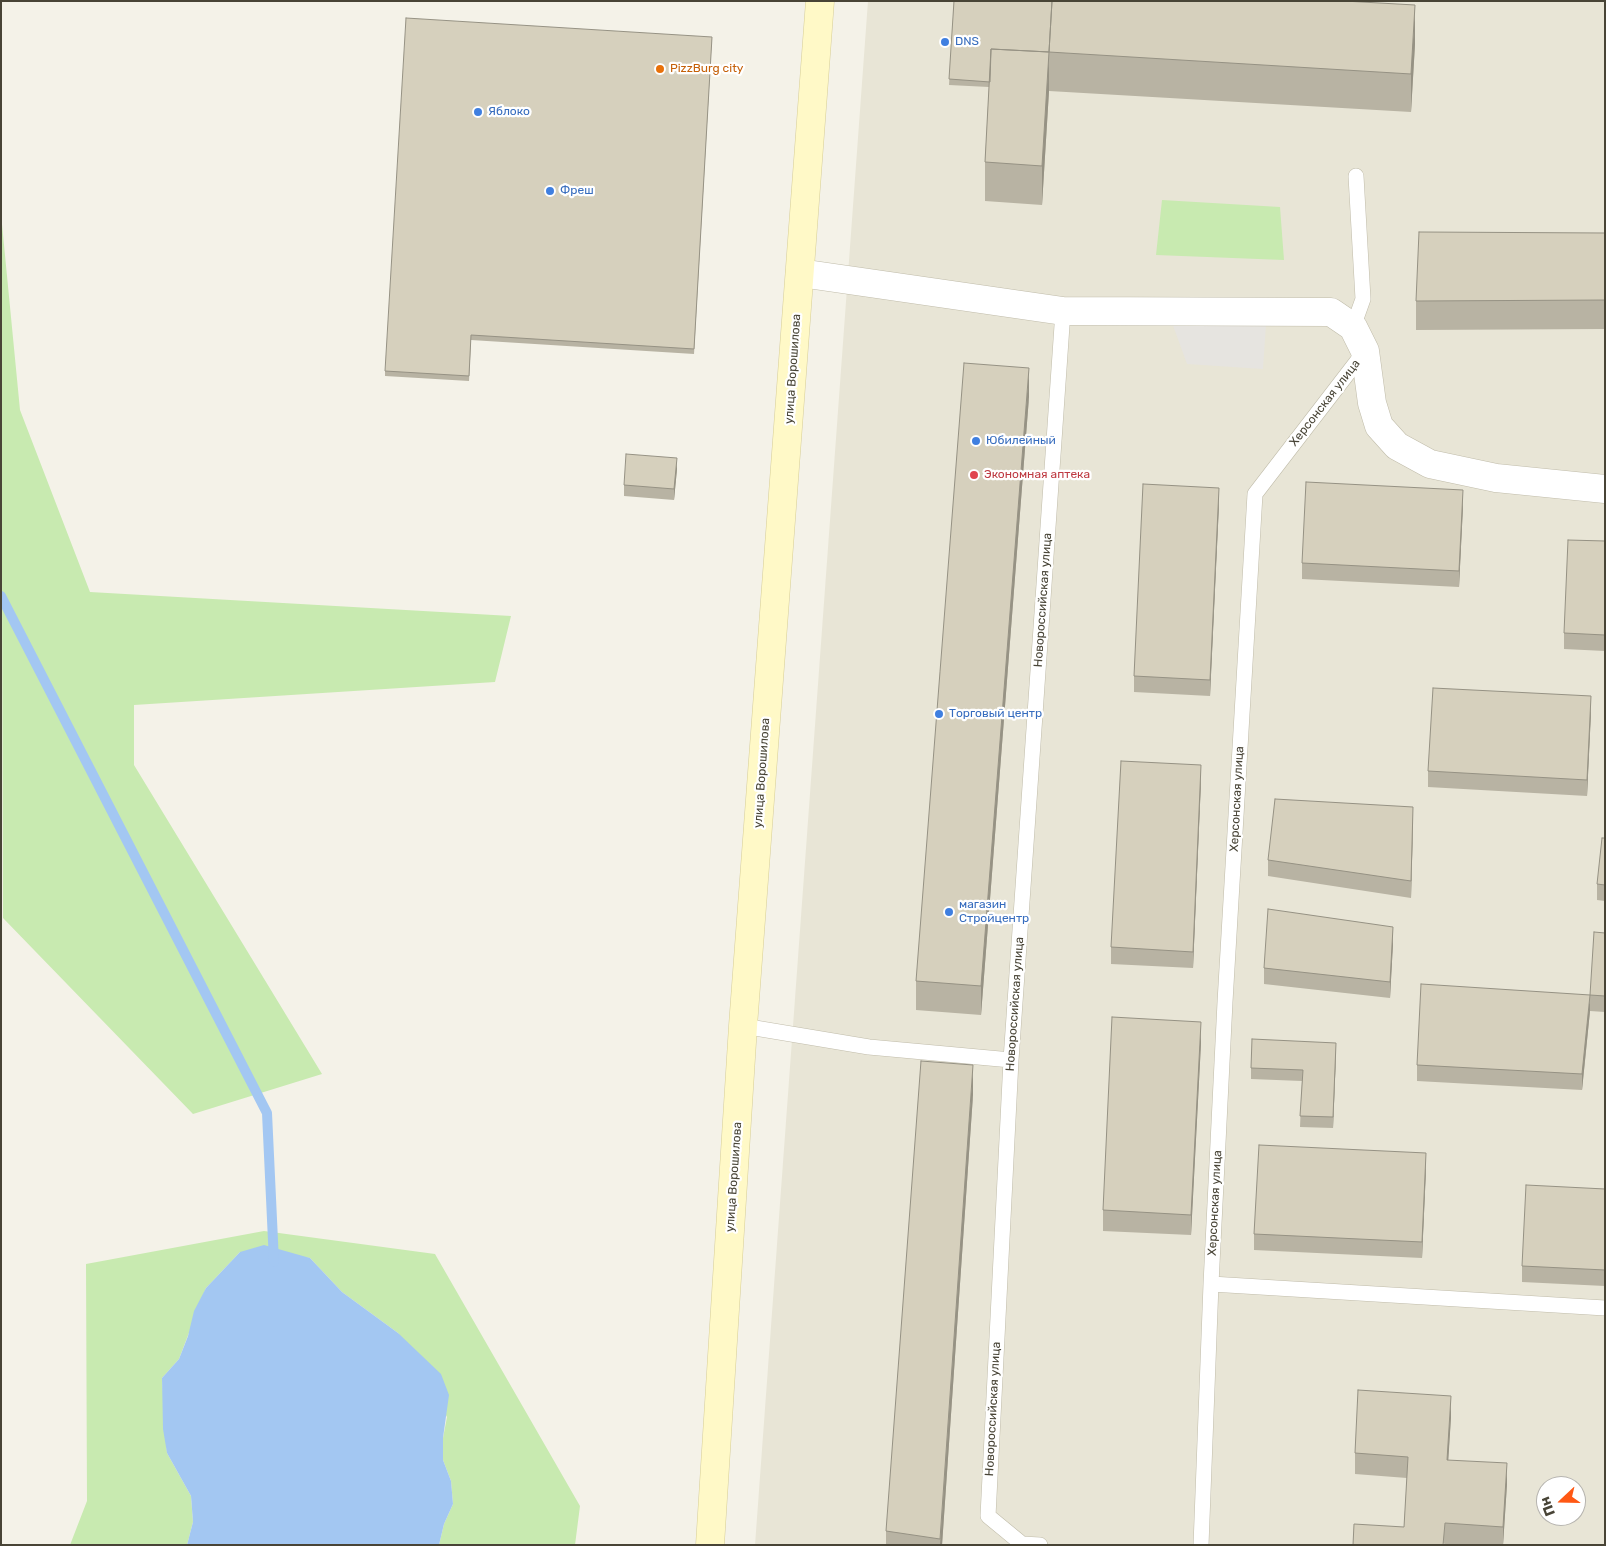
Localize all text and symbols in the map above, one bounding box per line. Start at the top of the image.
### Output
place label: DNS [955,35,979,49]
marker: DNS [939,36,951,48]
place label: PizzBurg city [670,62,743,76]
marker: PizzBurg city [654,63,666,75]
place label: Яблоко [488,105,530,119]
marker: Яблоко [472,106,484,118]
place label: Фреш [560,184,594,198]
marker: Фреш [544,185,556,197]
street label: улица Ворошилова [782,313,804,425]
street label: Херсонская улица [1287,357,1363,449]
place label: Юбилейный [986,434,1056,448]
marker: Юбилейный [970,435,982,447]
place label: Экономная аптека [984,468,1090,482]
marker: Экономная аптека [968,469,980,481]
street label: Новороссийская улица [1031,532,1055,668]
place label: Торговый центр [949,707,1042,721]
marker: Торговый центр [933,708,945,720]
street label: улица Ворошилова [751,717,773,829]
street label: Херсонская улица [1227,746,1247,852]
place label: магазин Стройцентр [959,898,1029,926]
marker: магазин Стройцентр [943,906,955,918]
street label: Новороссийская улица [1003,936,1027,1072]
street label: улица Ворошилова [723,1121,745,1233]
street label: Херсонская улица [1205,1150,1225,1256]
street label: Новороссийская улица [982,1341,1004,1477]
north arrow [1536,1476,1586,1526]
text: Пн [1536,1494,1559,1518]

